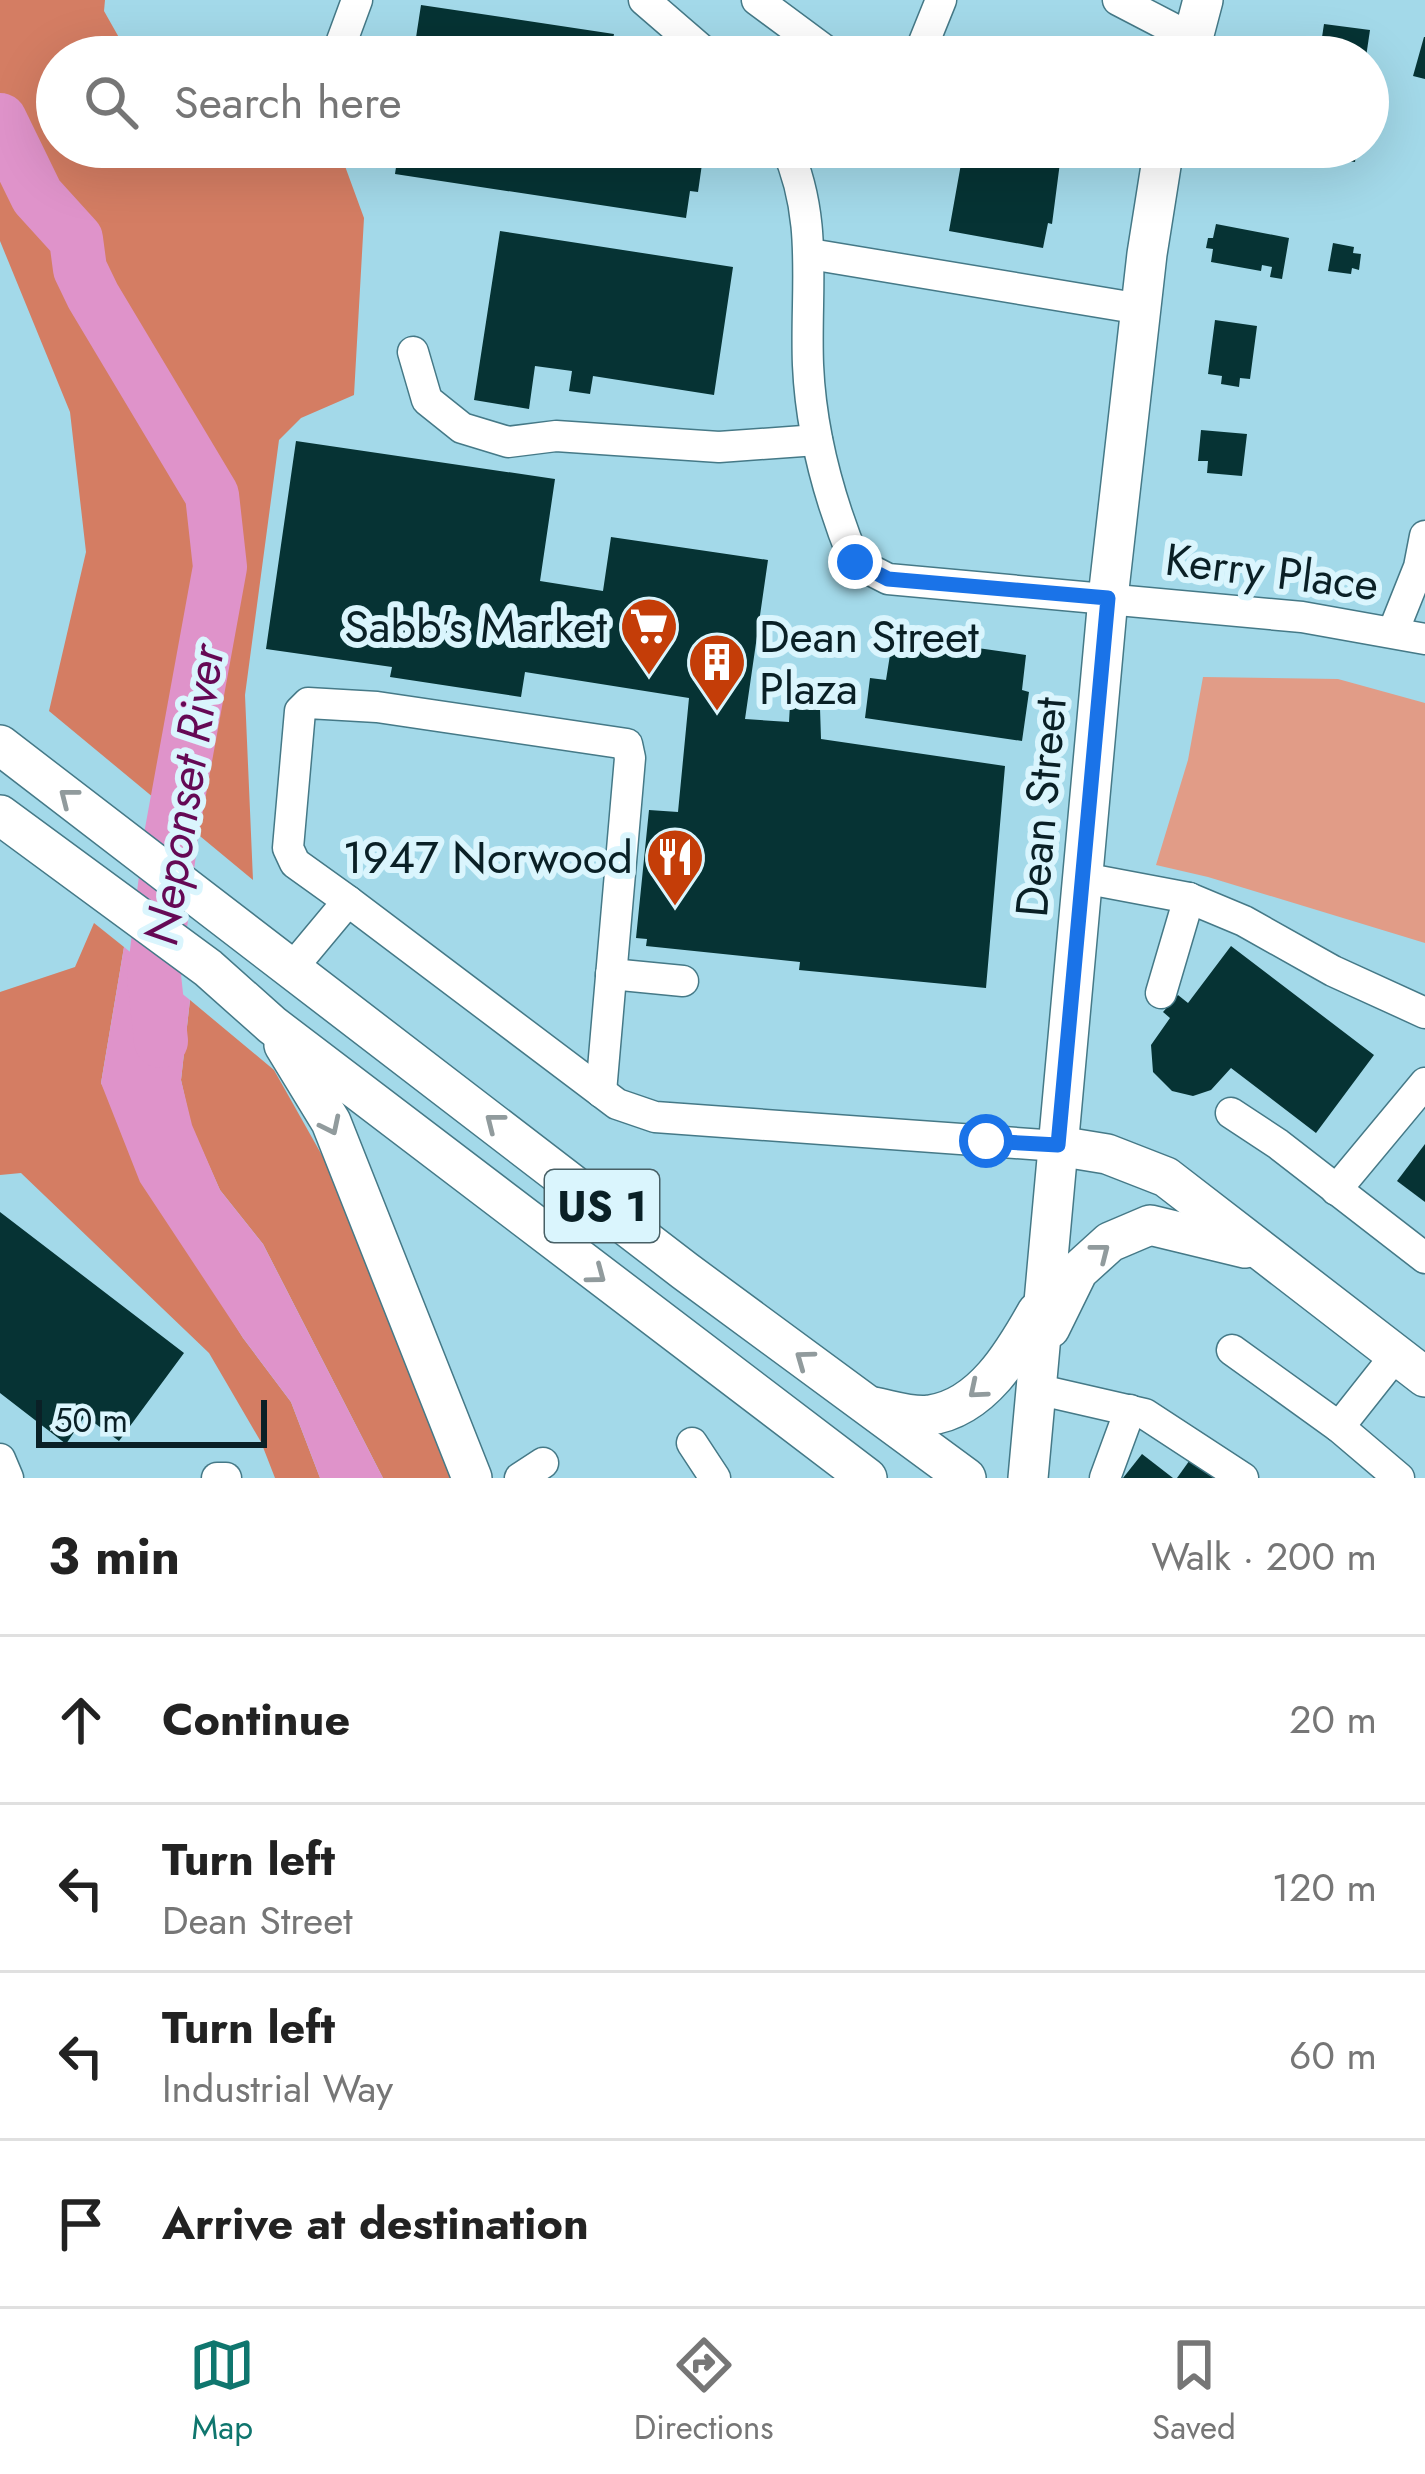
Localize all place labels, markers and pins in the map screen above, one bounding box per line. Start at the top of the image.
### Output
place label: Sabb's Market [344,594,607,659]
supermarket icon: Sabb's Market [618,595,680,677]
place label: Dean Street Plaza [759,604,979,721]
building icon: Dean Street Plaza [686,631,748,713]
place label: 1947 Norwood [343,825,633,890]
restaurant icon: 1947 Norwood [644,826,706,908]

